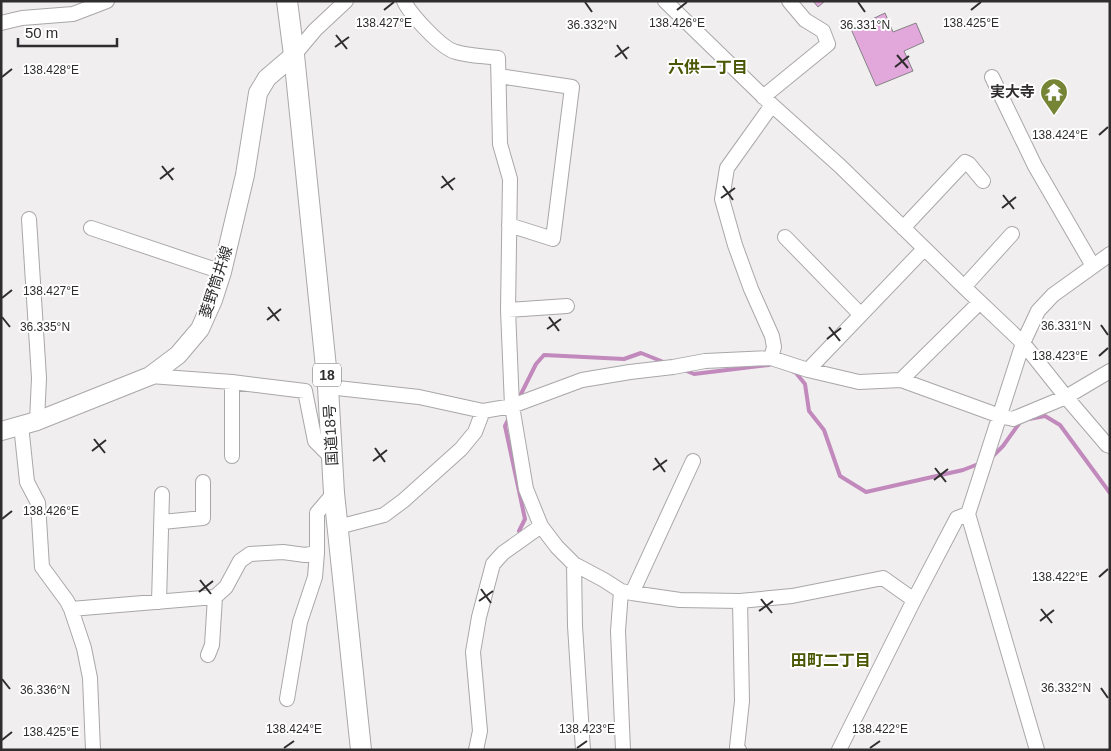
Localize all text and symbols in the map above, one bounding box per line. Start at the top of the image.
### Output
scale bar [18,15,116,47]
text: 138.427°E [356,16,412,30]
text: 138.426°E [649,16,705,30]
text: 138.425°E [943,16,999,30]
text: 36.332°N [567,18,617,32]
text: 36.331°N [840,18,890,32]
text: 50 m [25,24,58,41]
district label: 六供一丁目 [668,58,748,76]
text: 138.428°E [23,63,79,77]
temple icon: 実大寺 [1039,77,1069,116]
place label: 実大寺 [990,83,1035,100]
text: 138.424°E [1032,128,1088,142]
street label: 菱野筒井線 [196,244,235,320]
text: 138.427°E [23,284,79,298]
text: 36.331°N [1041,319,1091,333]
text: 36.335°N [20,320,70,334]
text: 138.423°E [1032,349,1088,363]
road number: 18 [313,364,341,386]
street label: 国道18号 [320,404,341,466]
text: 138.426°E [23,504,79,518]
text: 138.422°E [1032,570,1088,584]
district label: 田町二丁目 [791,652,871,669]
text: 36.332°N [1041,681,1091,695]
text: 36.336°N [20,683,70,697]
text: 138.424°E [266,722,322,736]
text: 138.423°E [559,722,615,736]
text: 138.422°E [852,722,908,736]
text: 138.425°E [23,725,79,739]

